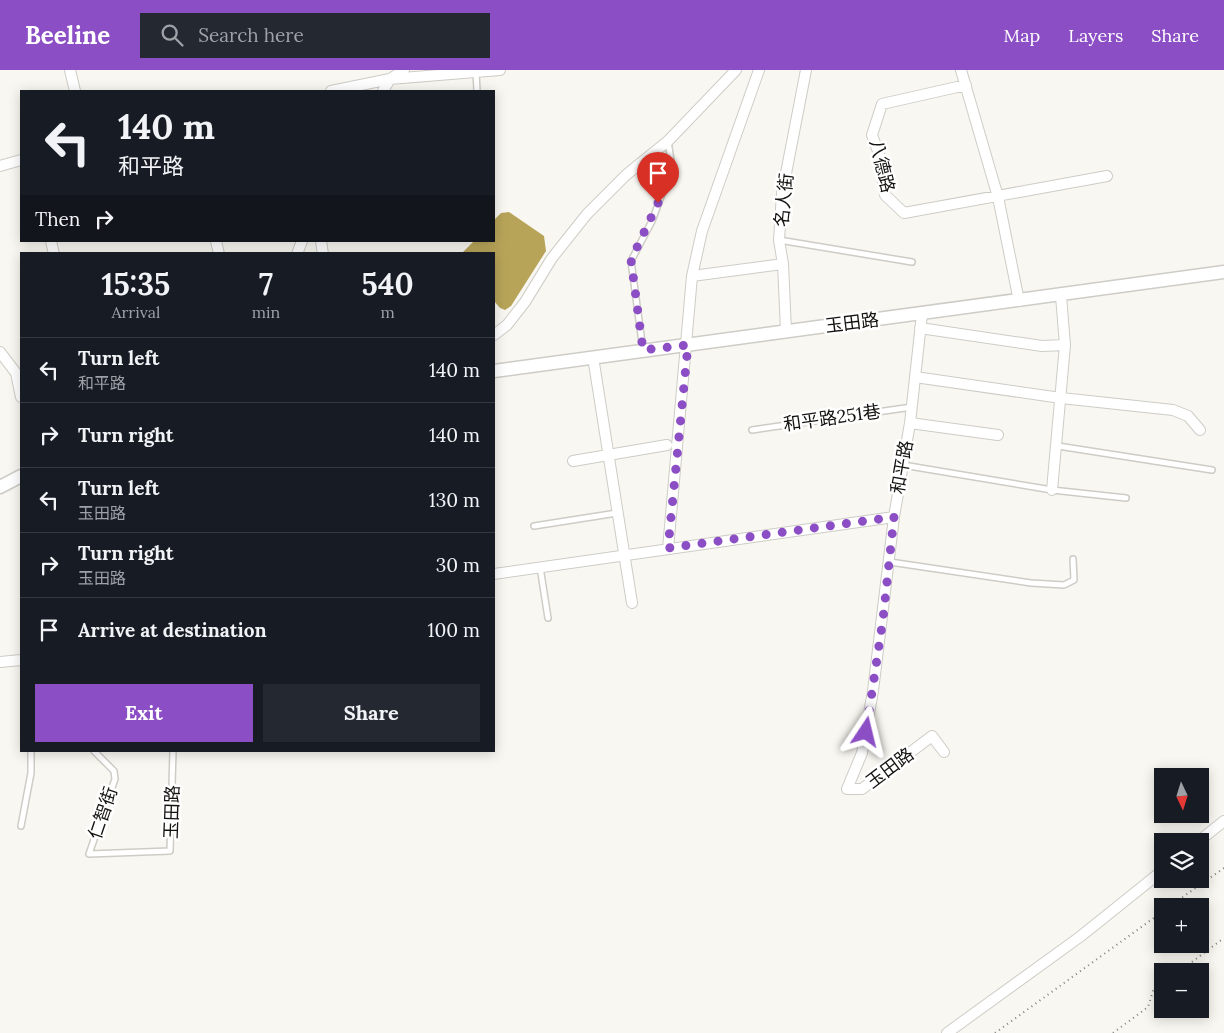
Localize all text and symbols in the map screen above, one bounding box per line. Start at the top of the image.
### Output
search box [140,13,490,58]
text: Beeline [25,20,110,51]
icon: search [158,21,186,49]
text: Search here [198,23,304,47]
text: Map [1004,24,1040,47]
text: Layers [1068,24,1123,47]
text: Share [1151,24,1199,47]
text: 140 m [118,104,215,149]
icon: left [35,110,100,175]
street label: 八德路 [865,137,900,195]
text: 和平路 [118,152,184,180]
pin [637,152,679,203]
icon: arrive [644,159,672,187]
street label: 名人街 [769,172,798,228]
icon: right [90,205,118,233]
text: Then [35,207,80,231]
text: 15:35 [101,265,170,303]
text: 7 [259,265,273,303]
text: 540 [362,265,414,303]
text: Arrival [111,302,160,322]
text: min [252,302,280,322]
text: m [380,302,395,322]
street label: 玉田路 [824,308,880,337]
text: Turn left [78,346,159,370]
icon: left [35,356,63,384]
text: 140 m [429,358,480,382]
text: 和平路 [78,373,126,393]
street label: 和平路251巷 [782,399,882,436]
icon: right [35,421,63,449]
text: Turn right [78,423,174,447]
text: 140 m [429,423,480,447]
street label: 和平路 [885,438,918,495]
text: Turn left [78,476,159,500]
icon: left [35,486,63,514]
text: 130 m [429,488,480,512]
text: 玉田路 [78,503,126,523]
text: Turn right [78,541,174,565]
icon: right [35,551,63,579]
text: 30 m [436,553,480,577]
text: 玉田路 [78,568,126,588]
icon: arrive [35,616,63,644]
text: Arrive at destination [78,618,267,642]
text: 100 m [428,618,480,642]
button: Exit [35,684,253,742]
button: Share [263,684,480,742]
position arrow [839,705,891,757]
street label: 玉田路 [861,742,918,793]
north arrow [1154,768,1209,822]
map controls [1154,768,1209,1018]
street label: 仁智街 [83,784,122,842]
street label: 玉田路 [159,785,184,839]
button: layers [1154,833,1209,888]
button: + [1154,898,1209,953]
button: − [1154,963,1209,1018]

